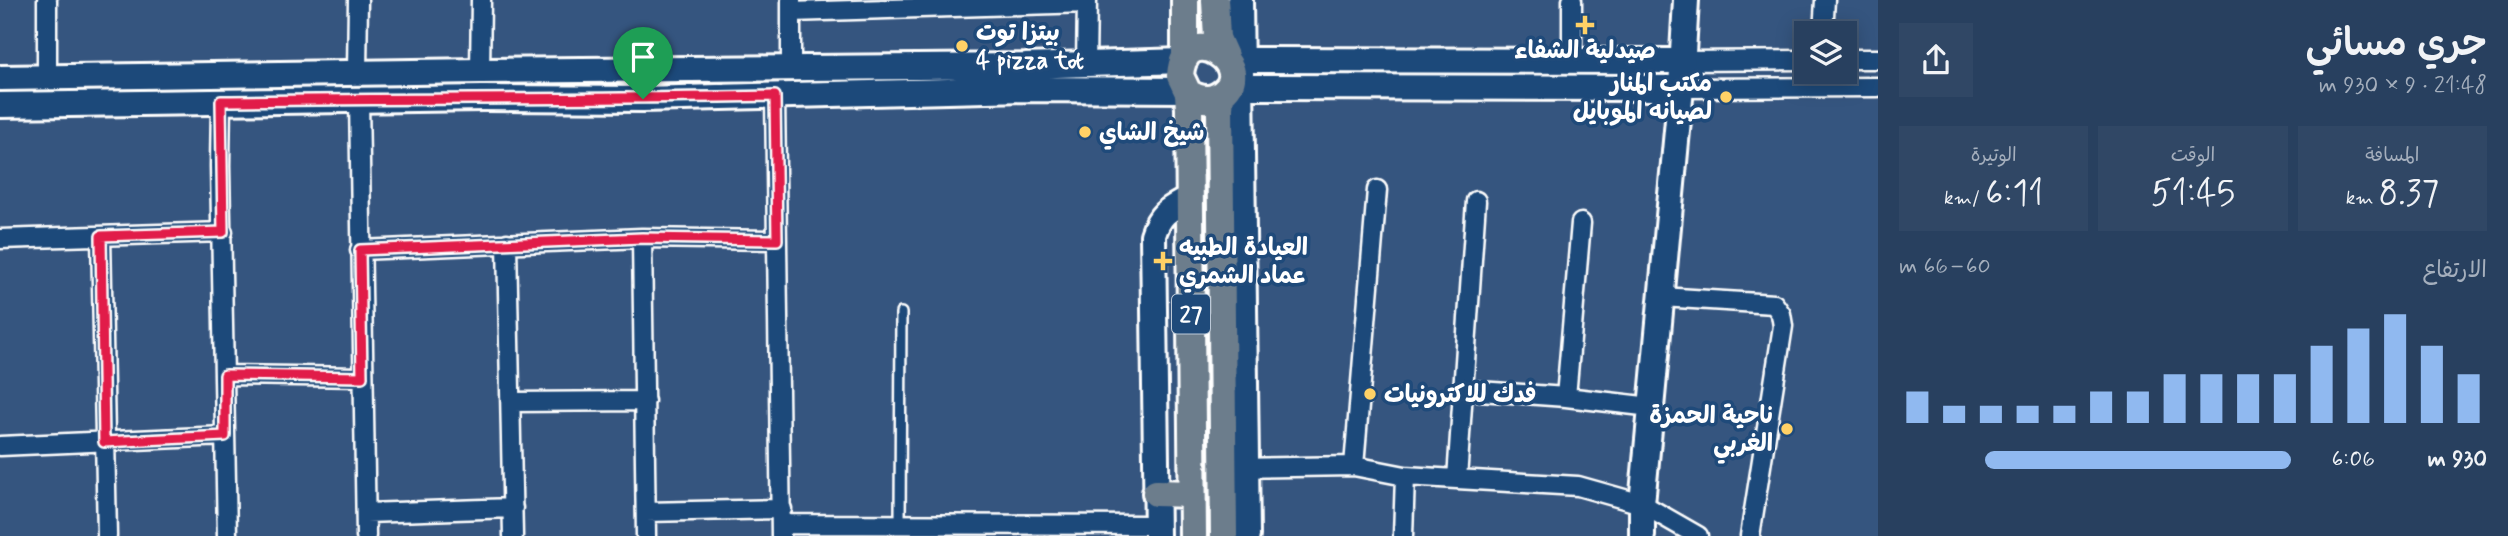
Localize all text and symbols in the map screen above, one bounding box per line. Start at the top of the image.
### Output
marker: صيدلية الشفاء [1577,17,1593,33]
place label: بيتزا توت 4 pizza tot [976,18,1084,77]
text: جري مسائي [2306,20,2487,69]
map controls [1794,21,1857,84]
button: layers [1794,21,1857,84]
button: share [1899,23,1973,97]
pin [613,27,673,99]
place label: صيدلية الشفاء [1514,36,1656,67]
icon: arrive [624,38,662,76]
marker: بيتزا توت 4 pizza tot [954,38,970,54]
place label: مكتب المنار لصيانه الموبايل [1573,69,1712,128]
text: 21:48 · 9 × 930 m [2319,71,2487,101]
marker: مكتب المنار لصيانه الموبايل [1718,89,1734,105]
place label: شيخ الشاي [1099,118,1204,150]
marker: شيخ الشاي [1077,124,1093,140]
text: الوتيرة [1971,143,2017,168]
text: الوقت [2171,143,2215,168]
text: المسافة [2365,143,2419,168]
text: 6:11 [1985,171,2043,217]
text: 51:45 [2151,171,2235,217]
text: 8.37 [2379,171,2439,217]
text: /km [1944,186,1985,211]
text: km [2346,186,2379,211]
place label: العيادة الطبيه عماد الشمري [1179,233,1308,293]
marker: العيادة الطبيه عماد الشمري [1153,251,1173,271]
text: 60–66 m [1899,252,1991,282]
text: الارتفاع [2423,256,2487,286]
road number: 27 [1172,294,1210,334]
place label: فدك للاكترونيات [1384,380,1537,411]
marker: فدك للاكترونيات [1362,386,1378,402]
place label: ناحية الحمزة الغربي [1649,401,1773,464]
marker: ناحية الحمزة الغربي [1779,421,1795,437]
text: 6:06 [2332,445,2375,475]
text: 930 m [2428,445,2487,475]

